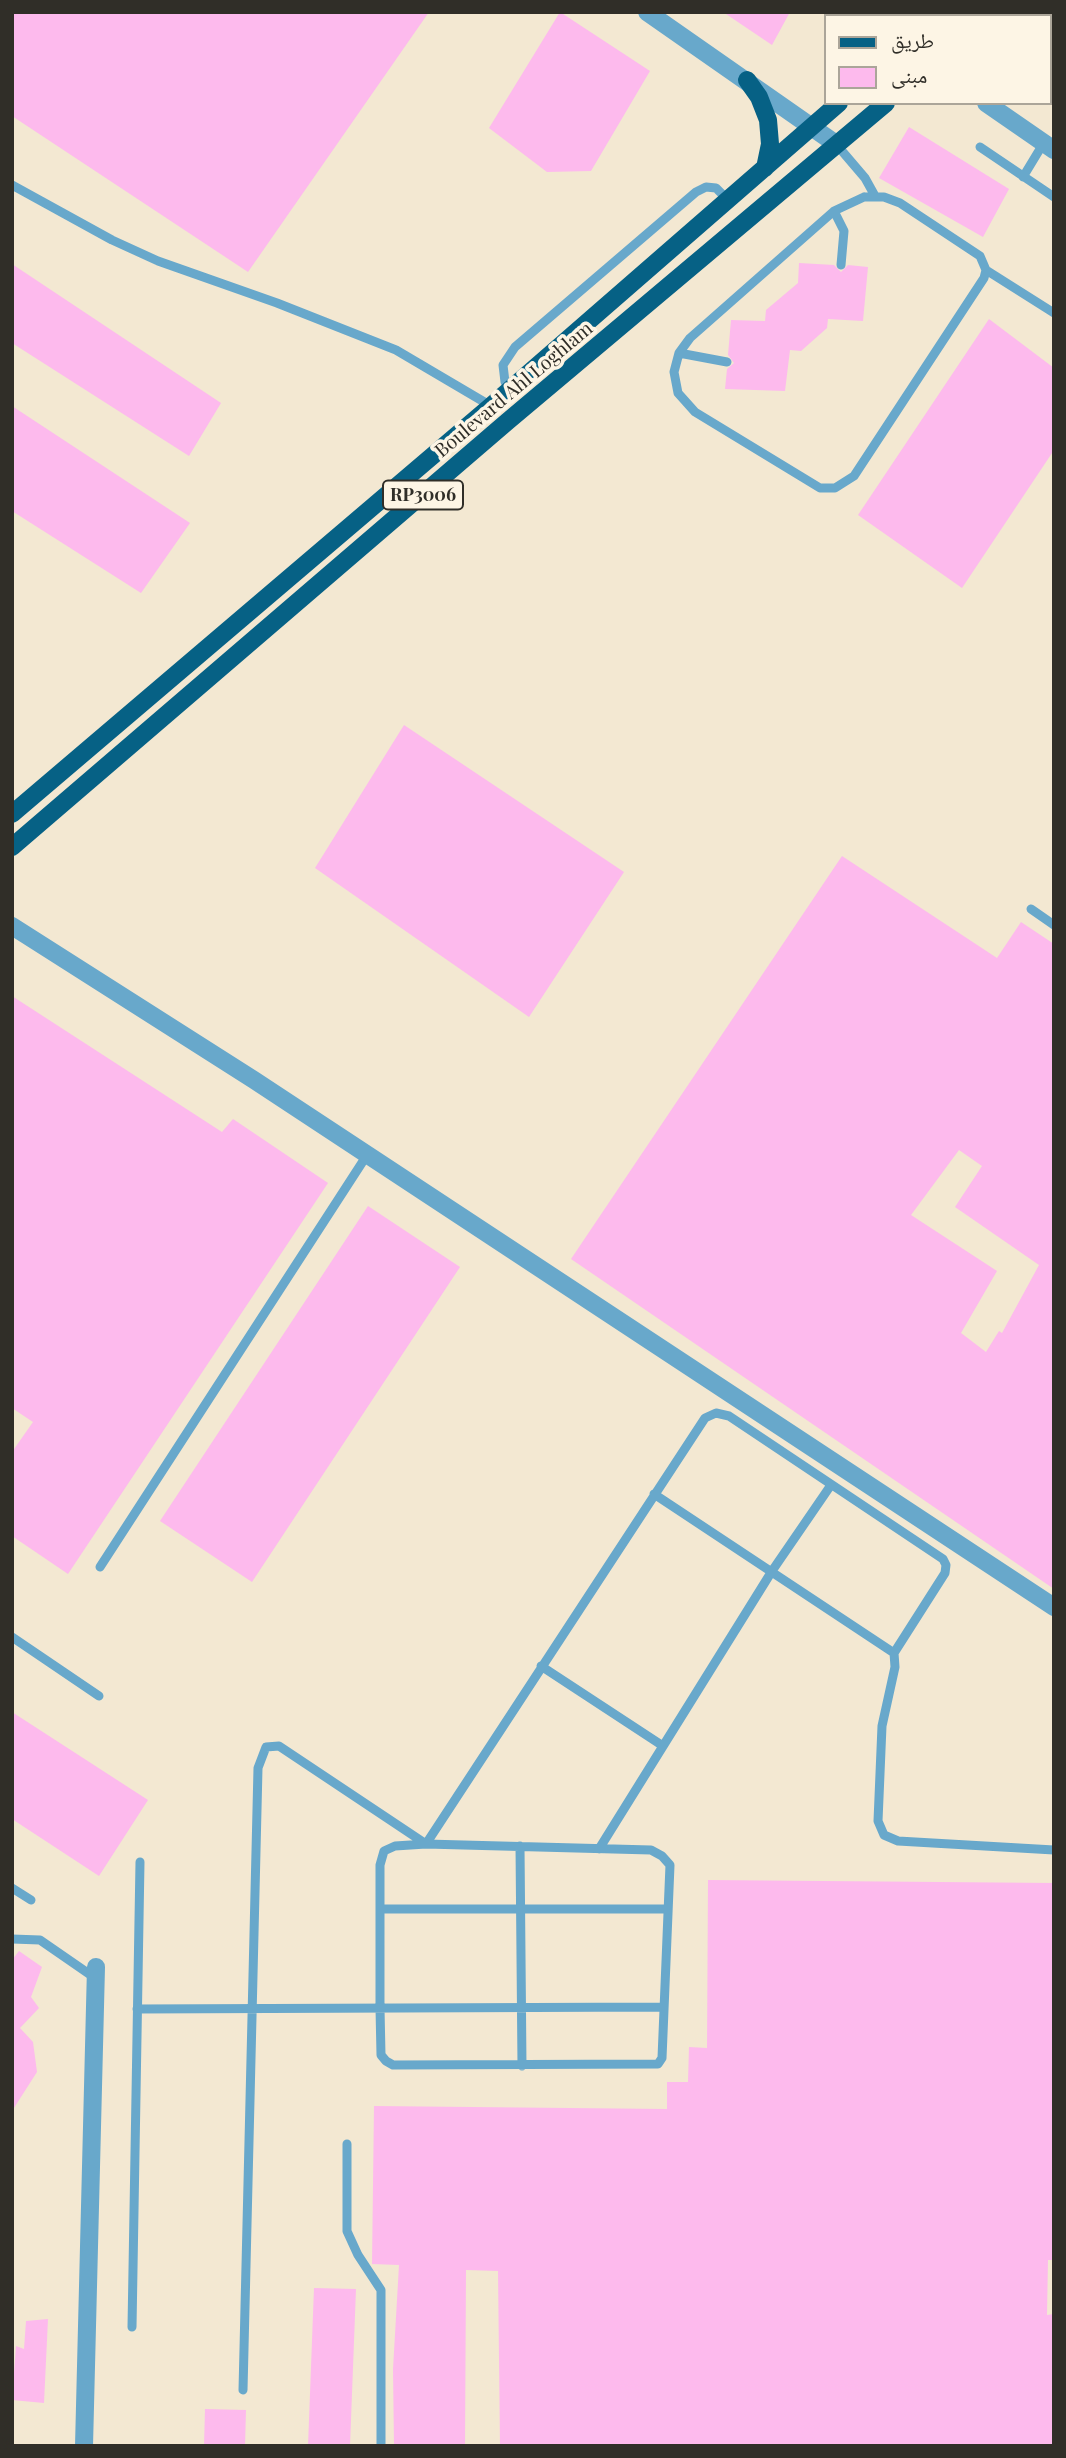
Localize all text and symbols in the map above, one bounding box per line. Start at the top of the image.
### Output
legend [824,14,1052,105]
text: طريق [891,25,934,53]
text: مبنى [891,60,927,88]
street label: Boulevard Ahl Loghlam [431,317,597,463]
road number: RP3006 [383,480,463,509]

